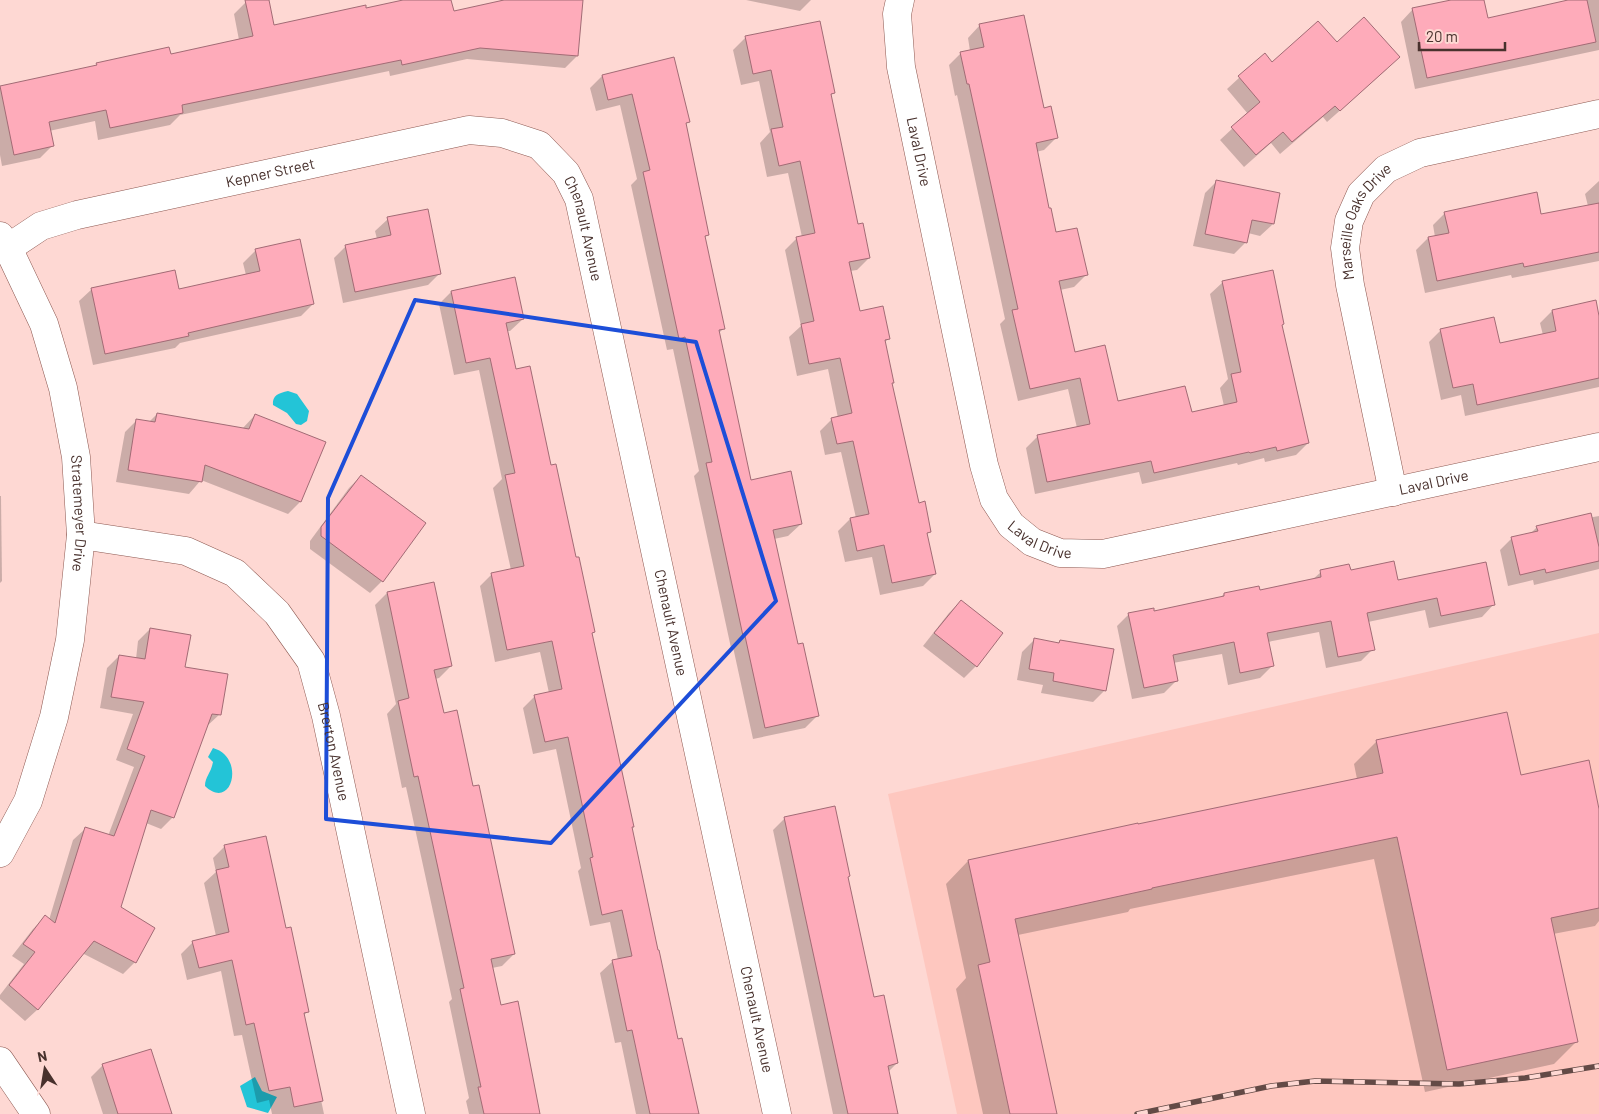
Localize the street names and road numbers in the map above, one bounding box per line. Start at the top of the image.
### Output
street label: Laval Drive [904,115,936,188]
street label: Kepner Street [224,154,316,191]
street label: Marseille Oaks Drive [1335,158,1393,281]
street label: Chenault Avenue [561,172,607,283]
street label: Stratemeyer Drive [68,454,91,573]
street label: Laval Drive [1397,465,1470,498]
street label: Laval Drive [1005,516,1072,561]
street label: Chenault Avenue [651,568,692,678]
street label: Brerton Avenue [315,700,354,802]
street label: Chenault Avenue [737,964,778,1074]

